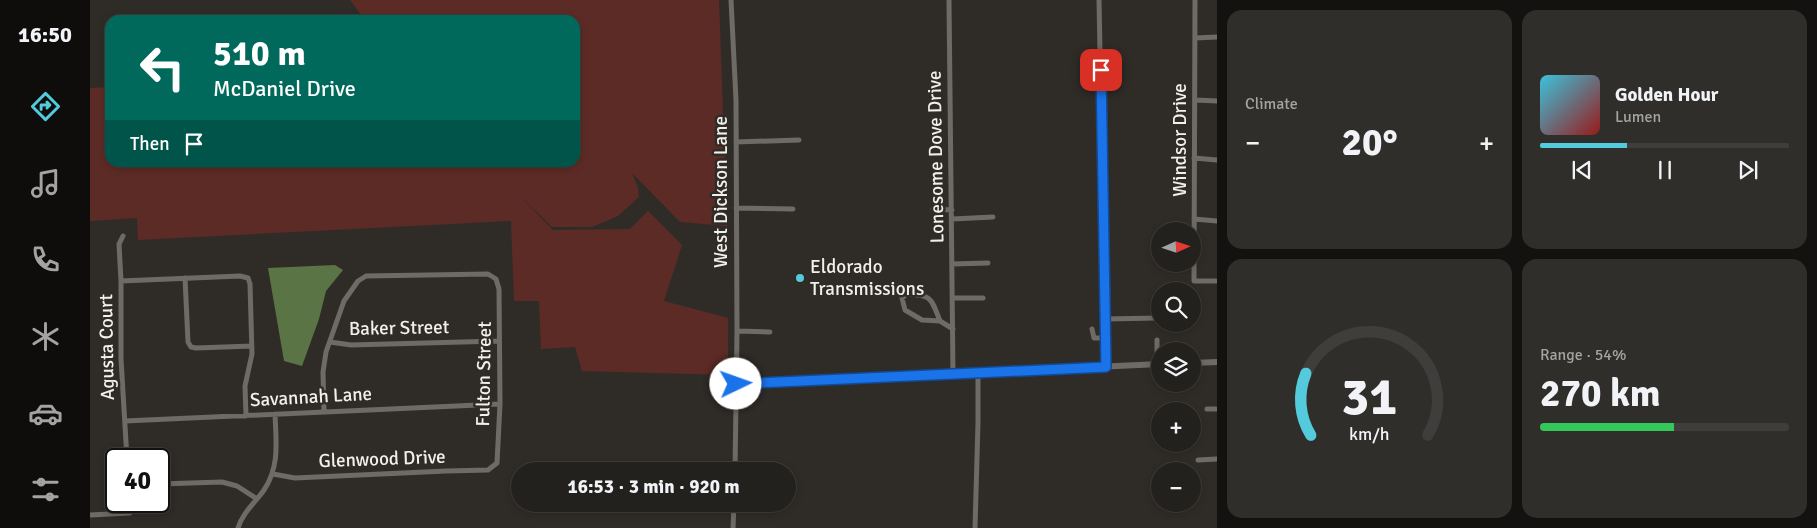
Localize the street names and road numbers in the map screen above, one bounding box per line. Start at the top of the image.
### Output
street label: Lonesome Dove Drive [922,70,950,244]
street label: Windsor Drive [1168,83,1192,197]
street label: West Dickson Lane [709,116,733,268]
street label: Agusta Court [94,293,120,400]
street label: Baker Street [349,315,450,341]
street label: Fulton Street [471,321,497,427]
street label: Savannah Lane [249,382,373,412]
street label: Glenwood Drive [318,445,446,473]

